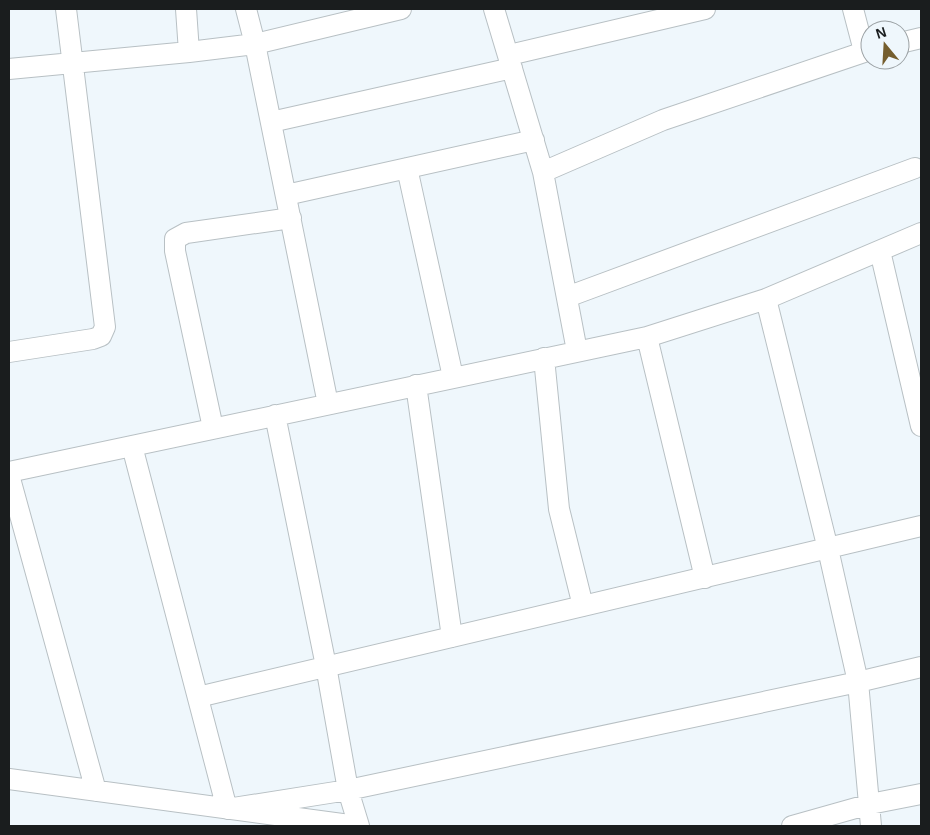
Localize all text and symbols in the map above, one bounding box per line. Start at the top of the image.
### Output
north arrow [860,20,910,70]
text: N [874,23,888,42]

